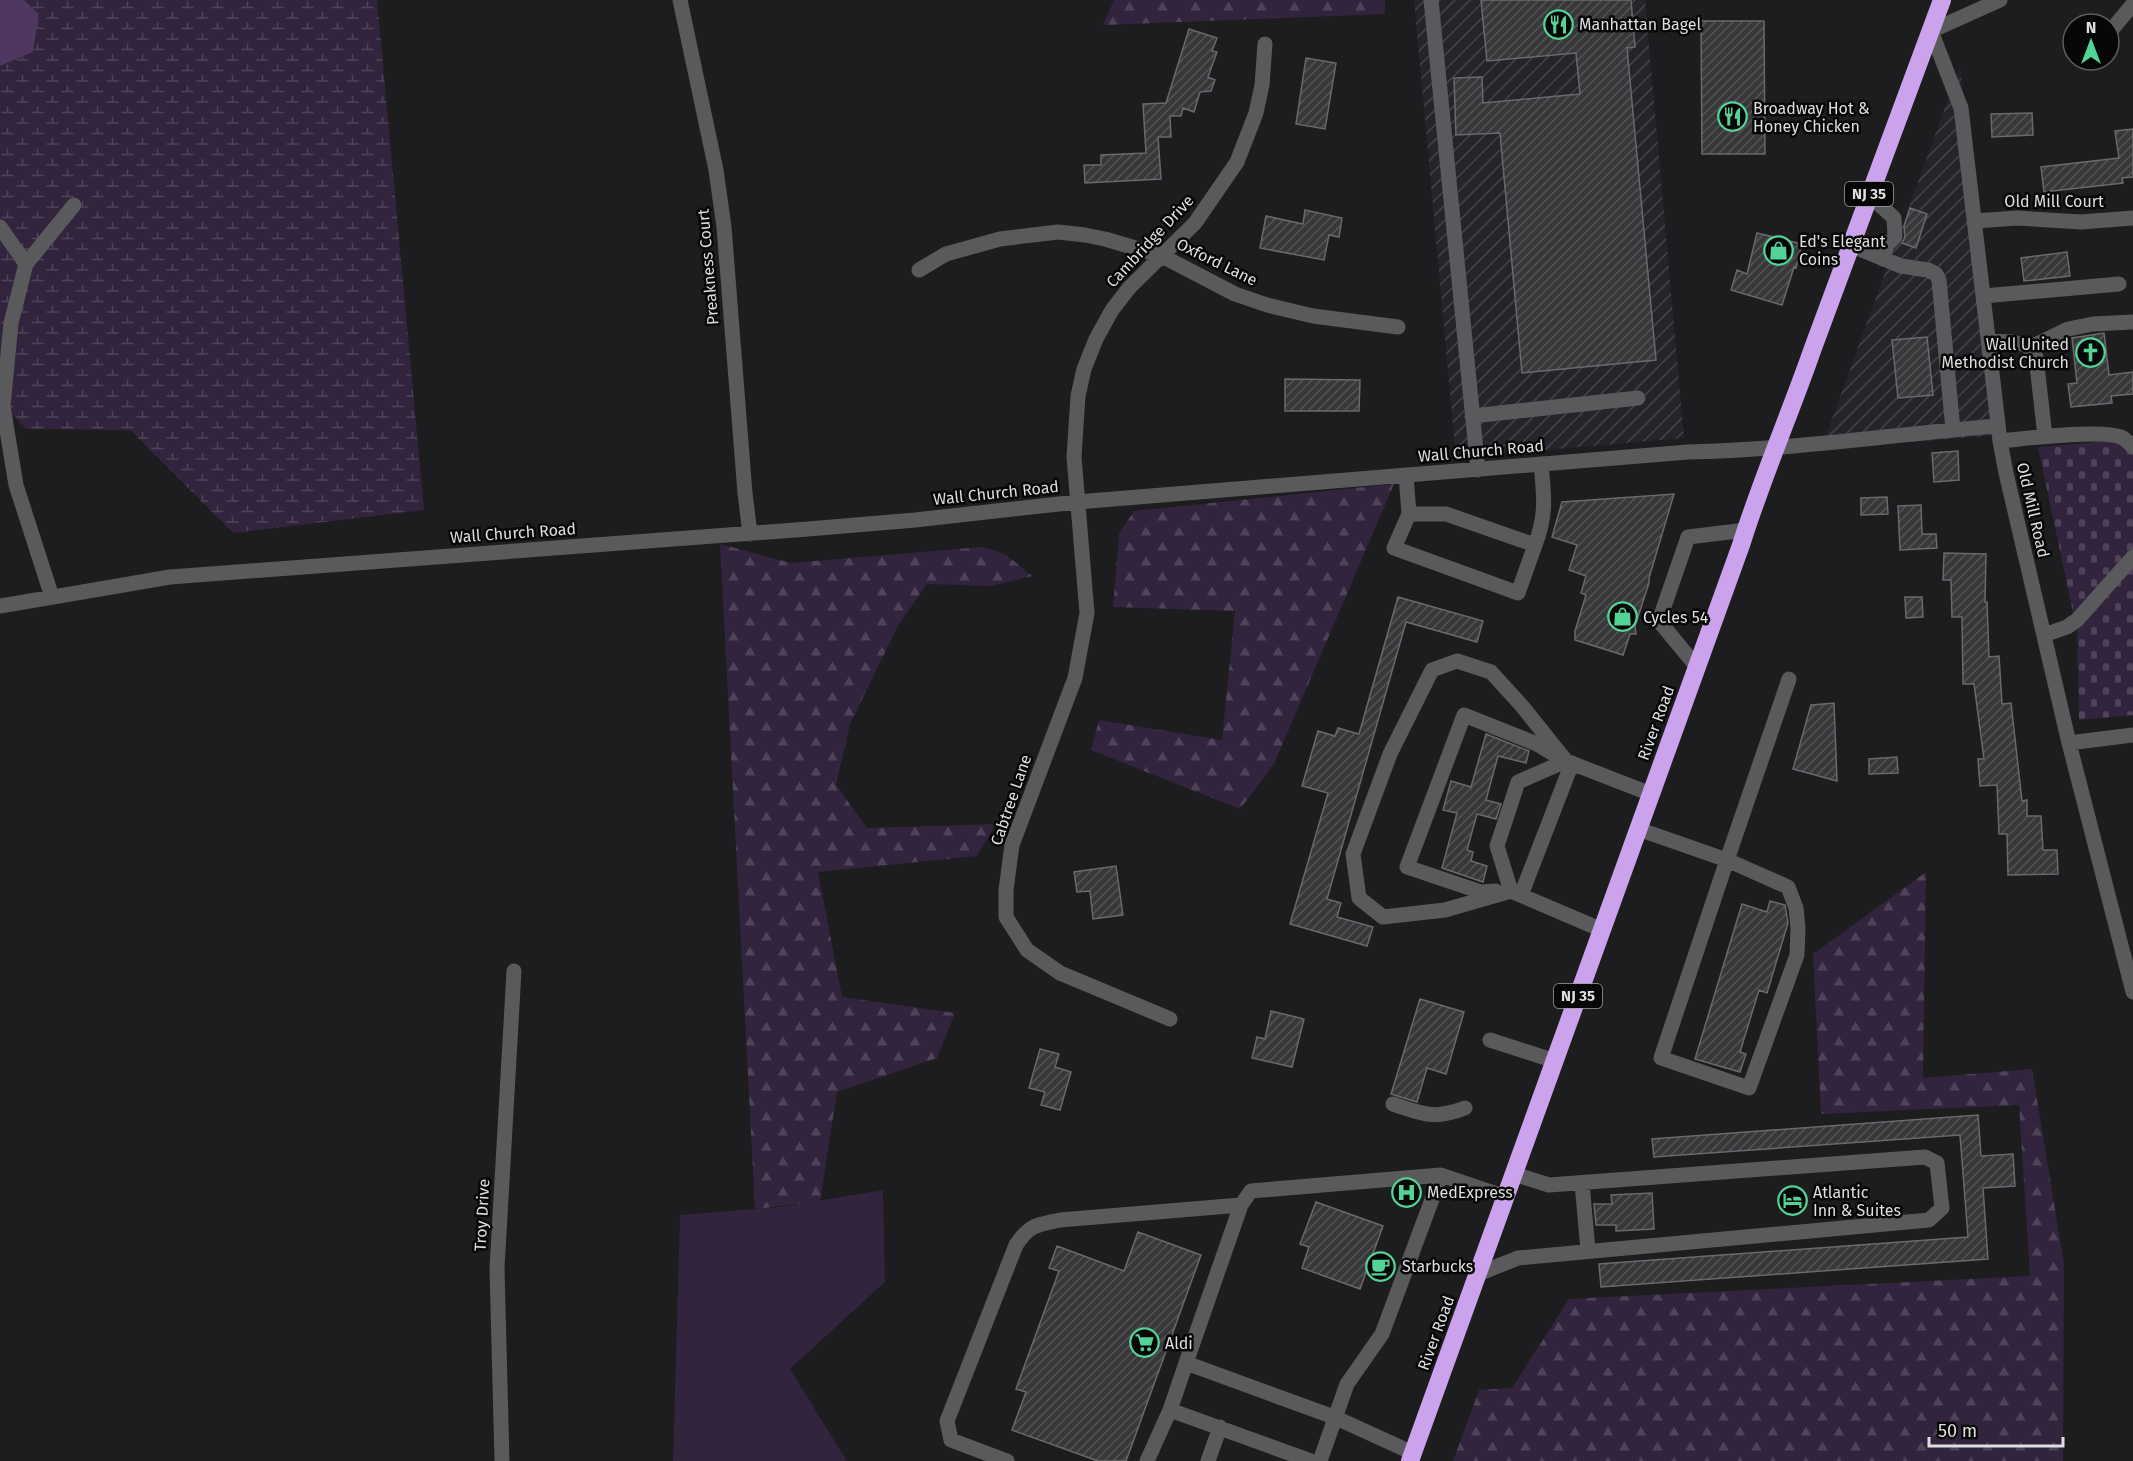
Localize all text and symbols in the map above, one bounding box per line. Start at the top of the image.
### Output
restaurant icon: Manhattan Bagel [1542,8,1574,40]
north arrow [2061,12,2121,72]
place label: Manhattan Bagel [1579,15,1701,34]
text: N [2086,18,2096,37]
place label: Broadway Hot & Honey Chicken [1753,99,1870,136]
restaurant icon: Broadway Hot & Honey Chicken [1716,101,1748,133]
road number: NJ 35 [1845,182,1893,206]
street label: Cambridge Drive [1102,191,1198,291]
street label: Old Mill Court [2004,192,2104,211]
street label: Preakness Court [693,208,723,326]
place label: Ed's Elegant Coins [1799,232,1886,269]
street label: Oxford Lane [1174,234,1260,290]
shop icon: Ed's Elegant Coins [1762,234,1794,266]
place label: Wall United Methodist Church [1942,335,2069,372]
church icon: Wall United Methodist Church [2074,337,2106,369]
street label: Wall Church Road [1417,436,1545,466]
street label: Old Mill Road [2013,461,2053,559]
street label: Wall Church Road [932,477,1060,509]
street label: Wall Church Road [449,519,577,547]
shop icon: Cycles 54 [1606,601,1638,633]
place label: Cycles 54 [1643,608,1709,627]
street label: River Road [1634,683,1678,763]
street label: Cabtree Lane [987,752,1035,848]
road number: NJ 35 [1554,984,1602,1008]
hospital icon: MedExpress [1390,1176,1422,1208]
street label: Troy Drive [471,1178,493,1252]
place label: MedExpress [1427,1183,1513,1202]
place label: Atlantic Inn & Suites [1813,1183,1901,1220]
hotel icon: Atlantic Inn & Suites [1776,1185,1808,1217]
cafe icon: Starbucks [1365,1250,1397,1282]
place label: Starbucks [1402,1257,1473,1276]
street label: River Road [1414,1293,1458,1373]
supermarket icon: Aldi [1128,1327,1160,1359]
place label: Aldi [1165,1334,1193,1353]
scale bar [1929,1410,2062,1448]
text: 50 m [1938,1420,1977,1442]

